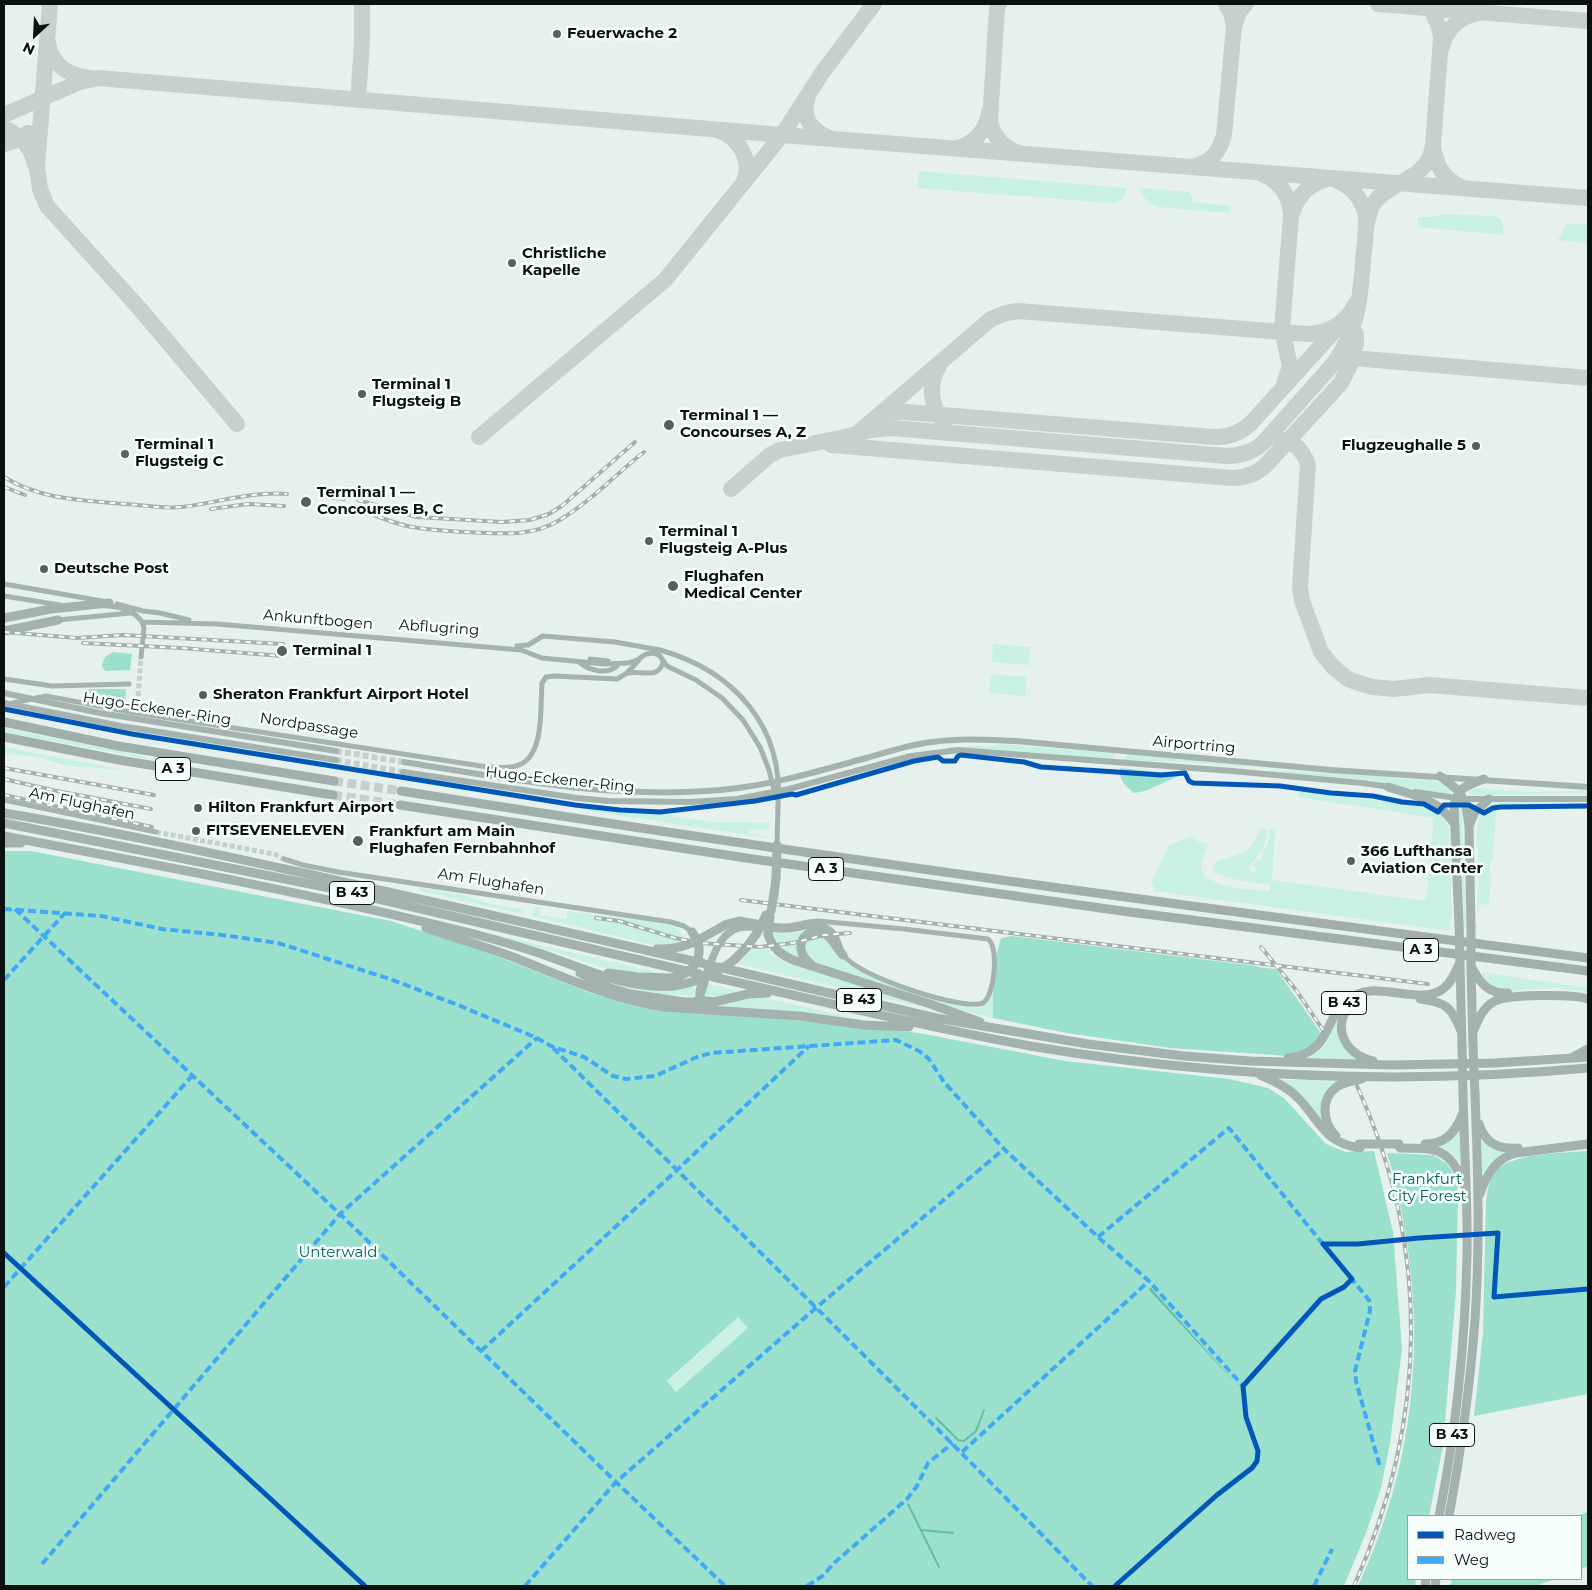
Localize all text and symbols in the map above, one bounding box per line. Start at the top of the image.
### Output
north arrow [10,10,60,60]
place label: Feuerwache 2 [567,25,677,43]
marker: Feuerwache 2 [551,28,563,40]
text: N [20,38,38,59]
place label: Christliche Kapelle [522,245,606,280]
marker: Christliche Kapelle [506,257,518,269]
place label: Terminal 1 Flugsteig B [372,376,461,411]
marker: Terminal 1 Flugsteig B [356,388,368,400]
place label: Terminal 1 — Concourses A, Z [680,407,806,442]
marker: Terminal 1 — Concourses A, Z [662,418,676,432]
place label: Terminal 1 Flugsteig C [135,436,224,471]
place label: Flugzeughalle 5 [1341,437,1466,455]
marker: Flugzeughalle 5 [1470,440,1482,452]
marker: Terminal 1 Flugsteig C [119,448,131,460]
place label: Terminal 1 — Concourses B, C [317,484,443,519]
marker: Terminal 1 — Concourses B, C [299,495,313,509]
place label: Terminal 1 Flugsteig A-Plus [659,523,788,558]
marker: Terminal 1 Flugsteig A-Plus [643,535,655,547]
place label: Deutsche Post [54,560,169,578]
marker: Deutsche Post [38,563,50,575]
place label: Flughafen Medical Center [684,568,802,603]
marker: Flughafen Medical Center [666,579,680,593]
street label: Ankunftbogen [262,606,374,634]
street label: Abflugring [398,616,480,640]
place label: Terminal 1 [293,642,372,660]
marker: Terminal 1 [275,644,289,658]
place label: Sheraton Frankfurt Airport Hotel [213,686,469,704]
street label: Hugo-Eckener-Ring [82,688,232,730]
marker: Sheraton Frankfurt Airport Hotel [197,689,209,701]
street label: Nordpassage [259,709,359,743]
street label: Airportring [1152,732,1236,758]
road number: A 3 [156,758,190,781]
street label: Hugo-Eckener-Ring [485,763,635,797]
street label: Am Flughafen [27,784,137,824]
place label: Hilton Frankfurt Airport [208,799,394,817]
marker: Hilton Frankfurt Airport [192,802,204,814]
place label: FITSEVENELEVEN [206,822,345,840]
place label: Frankfurt am Main Flughafen Fernbahnhof [369,823,555,858]
marker: FITSEVENELEVEN [190,825,202,837]
marker: Frankfurt am Main Flughafen Fernbahnhof [351,834,365,848]
place label: 366 Lufthansa Aviation Center [1361,843,1483,878]
marker: 366 Lufthansa Aviation Center [1345,855,1357,867]
road number: A 3 [808,858,844,881]
street label: Am Flughafen [436,865,546,899]
road number: B 43 [330,881,374,904]
road number: A 3 [1404,938,1438,962]
road number: B 43 [836,988,882,1012]
road number: B 43 [1322,991,1366,1014]
park label: Frankfurt City Forest [1387,1171,1467,1206]
park label: Unterwald [298,1244,378,1262]
road number: B 43 [1430,1424,1474,1446]
legend [1407,1515,1582,1580]
text: Radweg [1454,1525,1516,1544]
text: Weg [1454,1550,1489,1569]

